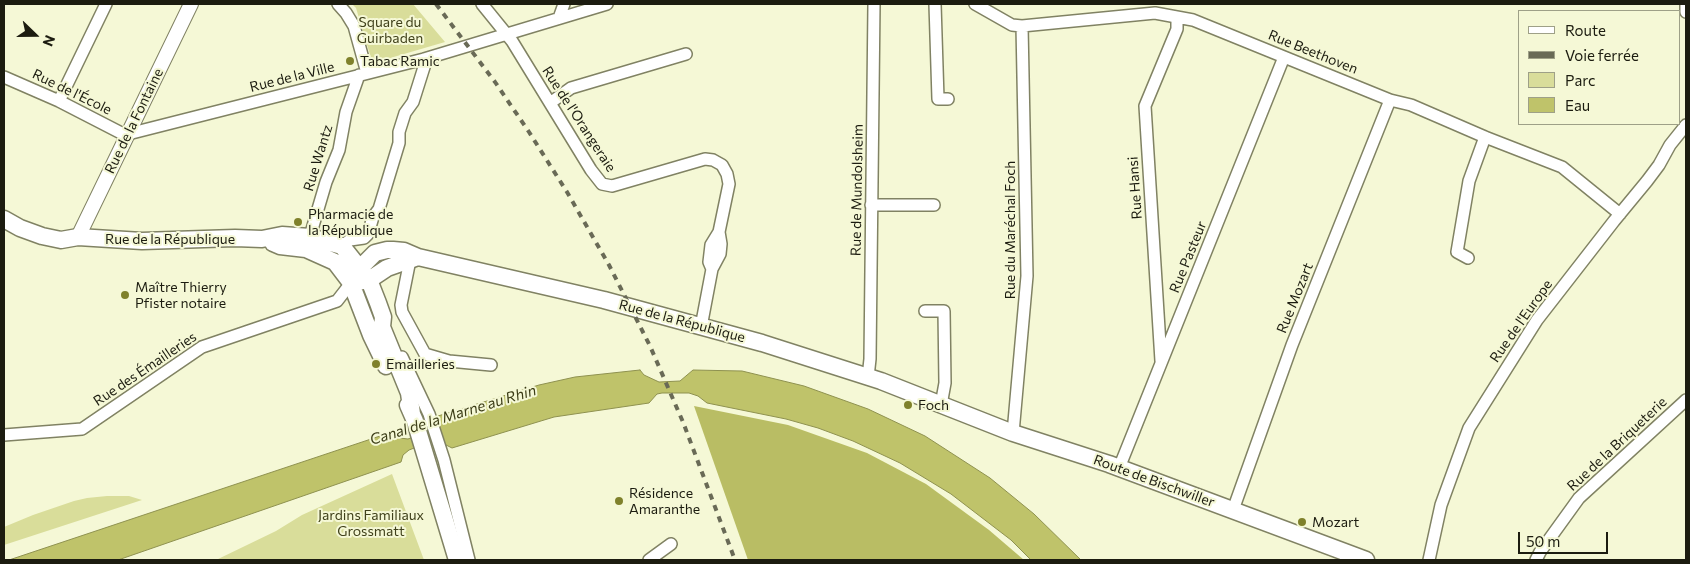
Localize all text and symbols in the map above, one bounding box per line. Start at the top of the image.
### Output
north arrow [10,10,60,60]
legend [1518,10,1680,125]
park label: Square du Guirbaden [357,14,423,46]
text: Route [1565,21,1606,39]
street label: Rue Beethoven [1266,26,1360,78]
text: N [40,33,59,49]
text: Voie ferrée [1565,46,1639,64]
place label: Tabac Ramic [360,53,440,69]
marker: Tabac Ramic [344,55,356,67]
street label: Rue de la Ville [248,58,336,96]
street label: Rue de l'Orangeraie [539,63,619,175]
street label: Rue de l'École [30,66,114,118]
street label: Rue de la Fontaine [101,66,167,176]
text: Parc [1565,71,1595,89]
text: Eau [1565,96,1590,114]
street label: Rue Wantz [300,123,336,193]
street label: Rue de Mundolsheim [847,124,867,256]
street label: Rue Hansi [1124,156,1146,220]
street label: Rue du Maréchal Foch [1002,161,1018,299]
place label: Pharmacie de la République [308,206,393,238]
marker: Pharmacie de la République [292,216,304,228]
street label: Rue Pasteur [1166,219,1210,295]
street label: Rue de la République [105,231,235,247]
street label: Rue Mozart [1273,260,1317,336]
street label: Rue de l'Europe [1486,276,1556,366]
place label: Maître Thierry Pfister notaire [135,279,227,312]
marker: Maître Thierry Pfister notaire [119,289,131,301]
street label: Rue de la République [617,296,747,346]
street label: Rue des Émailleries [90,328,200,410]
place label: Emailleries [386,356,455,372]
marker: Emailleries [370,358,382,370]
water label: Canal de la Marne au Rhin [368,381,538,449]
street label: Rue de la Briqueterie [1564,394,1670,494]
place label: Foch [918,397,949,413]
marker: Foch [902,399,914,411]
street label: Route de Bischwiller [1091,451,1217,511]
place label: Résidence Amaranthe [629,485,700,518]
marker: Résidence Amaranthe [613,495,625,507]
park label: Jardins Familiaux Grossmatt [318,507,424,540]
place label: Mozart [1312,514,1359,530]
marker: Mozart [1296,516,1308,528]
scale bar [1520,522,1610,554]
text: 50 m [1526,532,1560,550]

